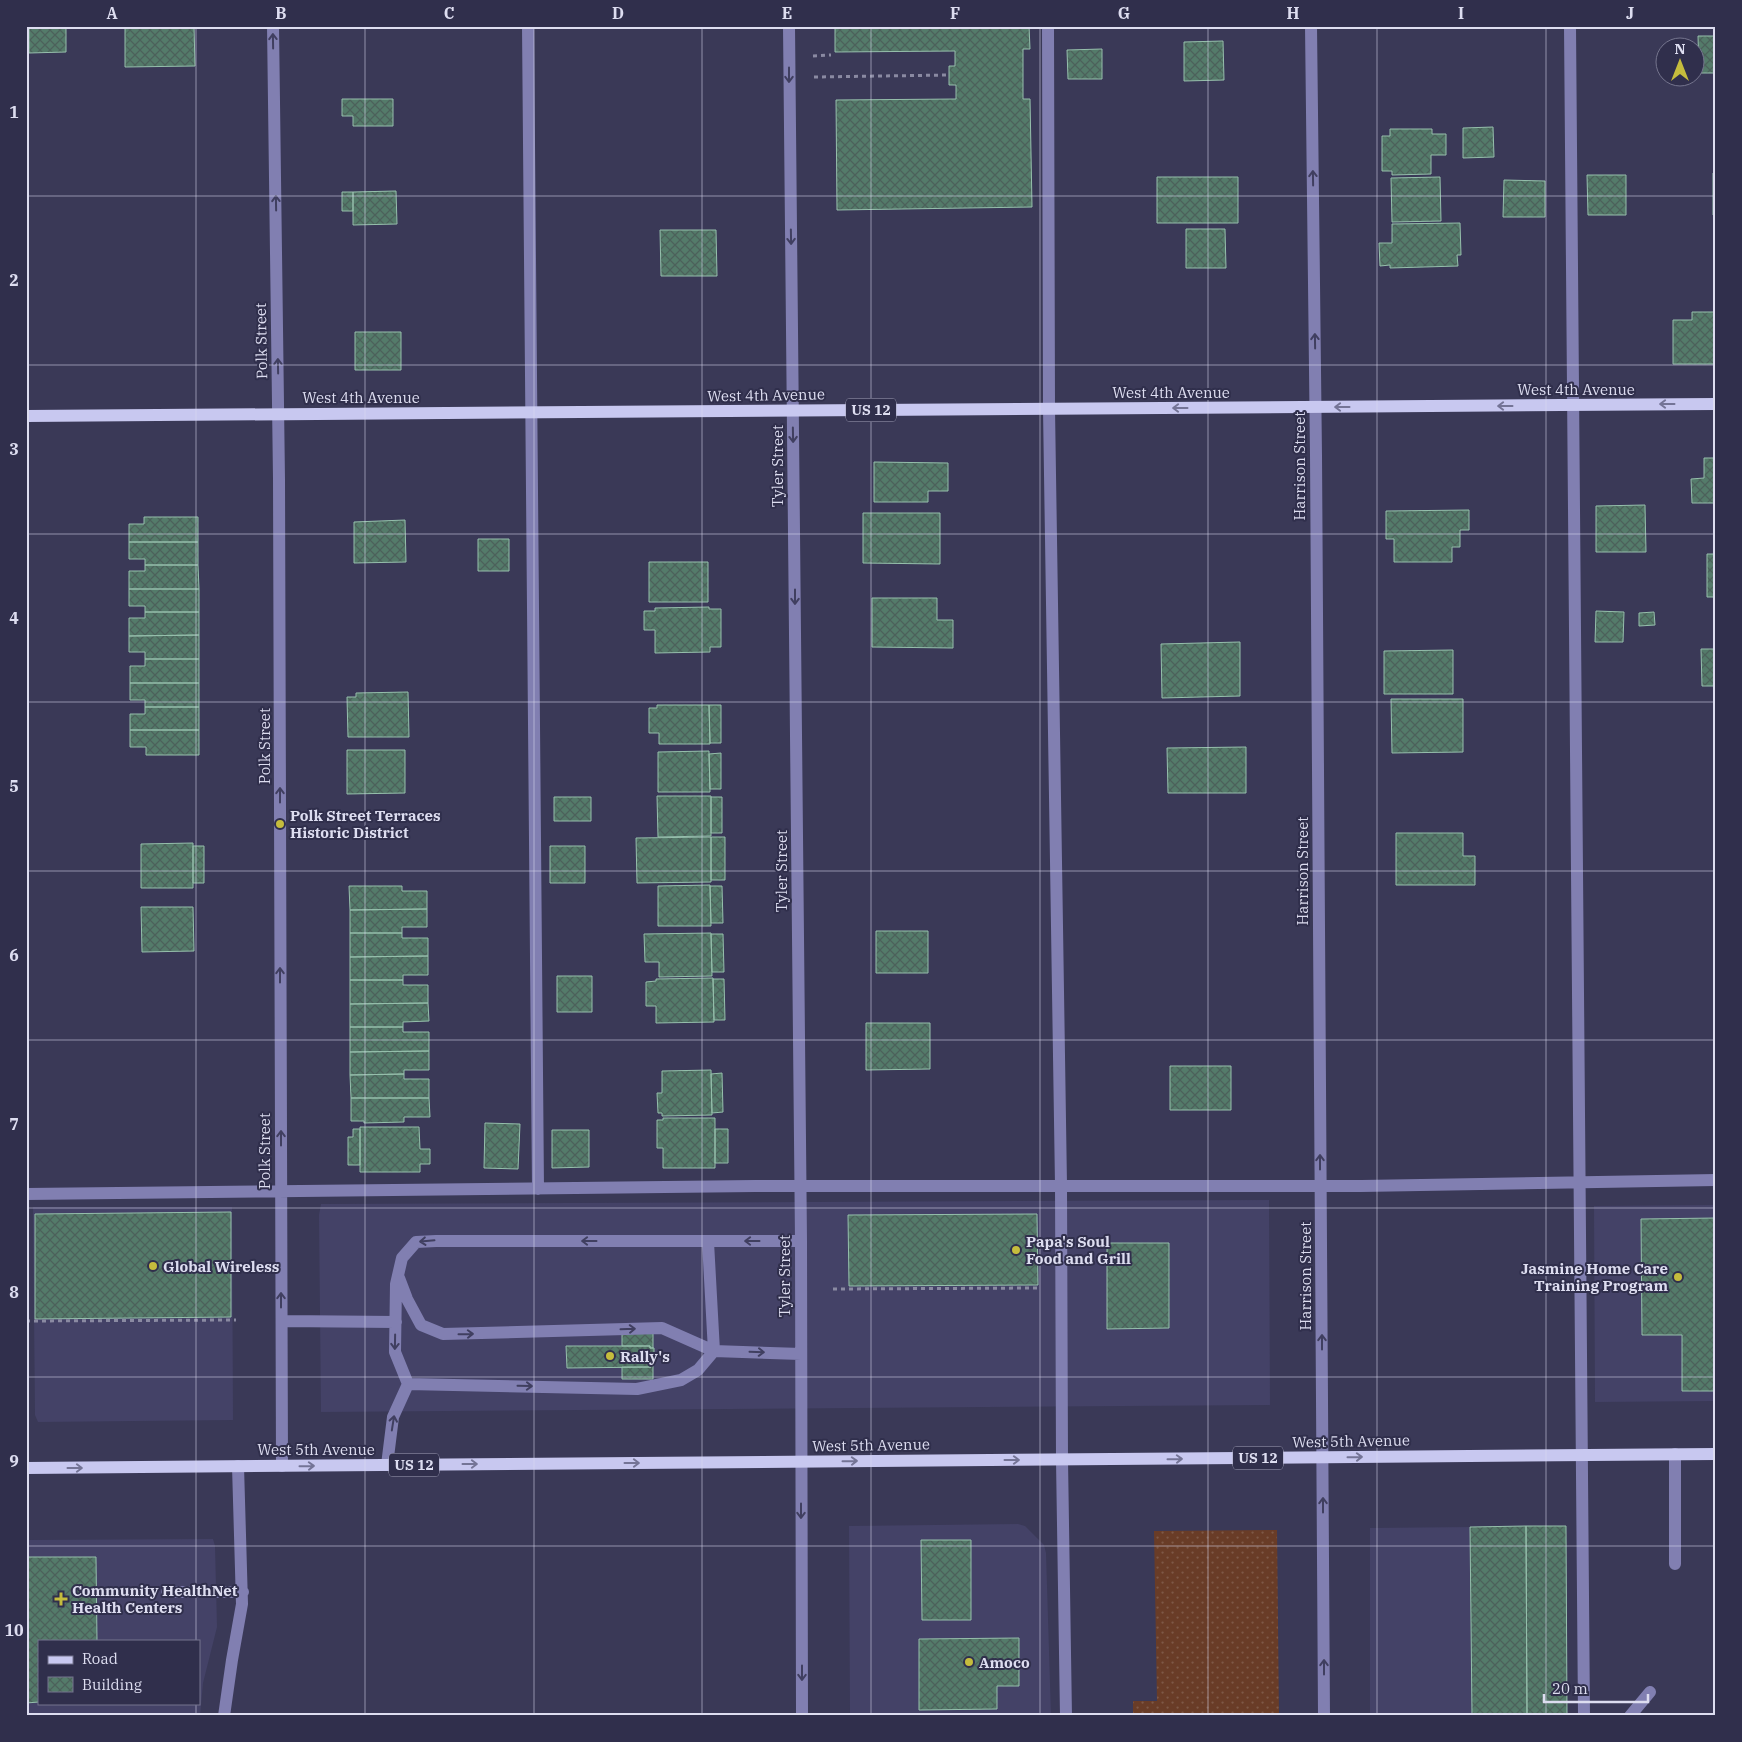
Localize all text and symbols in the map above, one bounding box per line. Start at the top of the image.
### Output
text: A [106,3,118,23]
text: B [275,3,287,23]
text: C [444,3,454,23]
text: D [612,3,624,23]
text: E [782,3,792,23]
text: F [950,3,960,23]
text: G [1118,3,1130,23]
text: H [1287,3,1300,23]
text: I [1458,3,1464,23]
text: J [1626,3,1634,23]
one-way arrow [269,33,278,49]
north arrow [1654,38,1704,88]
text: N [1674,40,1686,58]
one-way arrow [784,66,794,83]
text: 1 [9,102,19,122]
one-way arrow [1308,170,1318,186]
one-way arrow [271,195,281,212]
one-way arrow [786,229,796,245]
text: 2 [9,270,19,290]
street label: Polk Street [251,303,271,379]
one-way arrow [1310,333,1320,349]
one-way arrow [273,358,283,374]
street label: West 4th Avenue [1517,380,1635,399]
street label: West 4th Avenue [1112,383,1230,402]
street label: West 4th Avenue [707,384,825,406]
street label: West 4th Avenue [302,388,420,407]
road number: US 12 [846,398,896,422]
one-way arrow [1659,399,1676,409]
one-way arrow [1497,401,1513,411]
one-way arrow [1334,402,1350,412]
one-way arrow [1172,403,1188,413]
street label: Harrison Street [1290,412,1309,521]
street label: Tyler Street [768,425,787,507]
one-way arrow [789,427,798,443]
text: 3 [9,439,19,459]
one-way arrow [790,589,800,605]
text: 4 [9,608,19,628]
street label: Polk Street [255,708,274,784]
text: 5 [9,776,19,796]
one-way arrow [275,788,285,804]
place label: Polk Street Terraces Historic District [290,806,441,842]
street label: Harrison Street [1293,817,1312,926]
marker: Polk Street Terraces Historic District [274,818,286,830]
street label: Tyler Street [772,830,791,912]
text: 6 [9,945,19,965]
one-way arrow [275,968,285,984]
street label: Polk Street [255,1113,274,1189]
text: 7 [9,1114,19,1134]
one-way arrow [276,1130,286,1146]
one-way arrow [1315,1154,1325,1170]
street label: Harrison Street [1296,1222,1315,1331]
place label: Papa's Soul Food and Grill [1026,1232,1131,1268]
street label: Tyler Street [775,1235,794,1317]
one-way arrow [582,1236,598,1246]
one-way arrow [744,1236,760,1246]
one-way arrow [419,1237,435,1246]
marker: Papa's Soul Food and Grill [1010,1244,1022,1256]
place label: Global Wireless [163,1257,279,1276]
place label: Jasmine Home Care Training Program [1521,1259,1668,1295]
marker: Global Wireless [147,1260,159,1272]
marker: Jasmine Home Care Training Program [1672,1271,1684,1283]
text: 8 [9,1282,19,1302]
one-way arrow [276,1293,286,1309]
one-way arrow [620,1324,636,1334]
one-way arrow [458,1329,474,1339]
one-way arrow [391,1333,400,1349]
one-way arrow [1317,1334,1327,1350]
place label: Rally's [620,1347,670,1366]
one-way arrow [749,1348,765,1357]
marker: Rally's [604,1350,616,1362]
one-way arrow [517,1381,533,1391]
one-way arrow [388,1415,398,1431]
street label: West 5th Avenue [1292,1430,1410,1452]
street label: West 5th Avenue [812,1434,930,1456]
street label: West 5th Avenue [257,1440,375,1459]
road number: US 12 [1233,1446,1283,1470]
text: 9 [9,1451,19,1471]
one-way arrow [1346,1452,1362,1462]
road number: US 12 [389,1454,439,1476]
one-way arrow [1166,1454,1182,1463]
one-way arrow [1004,1455,1020,1465]
one-way arrow [841,1456,857,1466]
one-way arrow [624,1458,640,1468]
one-way arrow [462,1459,478,1469]
one-way arrow [299,1461,315,1471]
one-way arrow [66,1463,83,1473]
one-way arrow [1318,1497,1328,1513]
one-way arrow [796,1502,806,1518]
place label: Community HealthNet Health Centers [72,1581,238,1617]
marker: Community HealthNet Health Centers [54,1592,68,1606]
text: 10 [4,1620,24,1640]
legend [38,1640,200,1704]
text: Road [82,1649,118,1668]
place label: Amoco [979,1653,1030,1672]
marker: Amoco [963,1656,975,1668]
one-way arrow [1319,1659,1329,1676]
one-way arrow [797,1664,807,1681]
scale bar [1544,1672,1648,1704]
text: Building [82,1675,142,1694]
text: 20 m [1552,1679,1588,1698]

